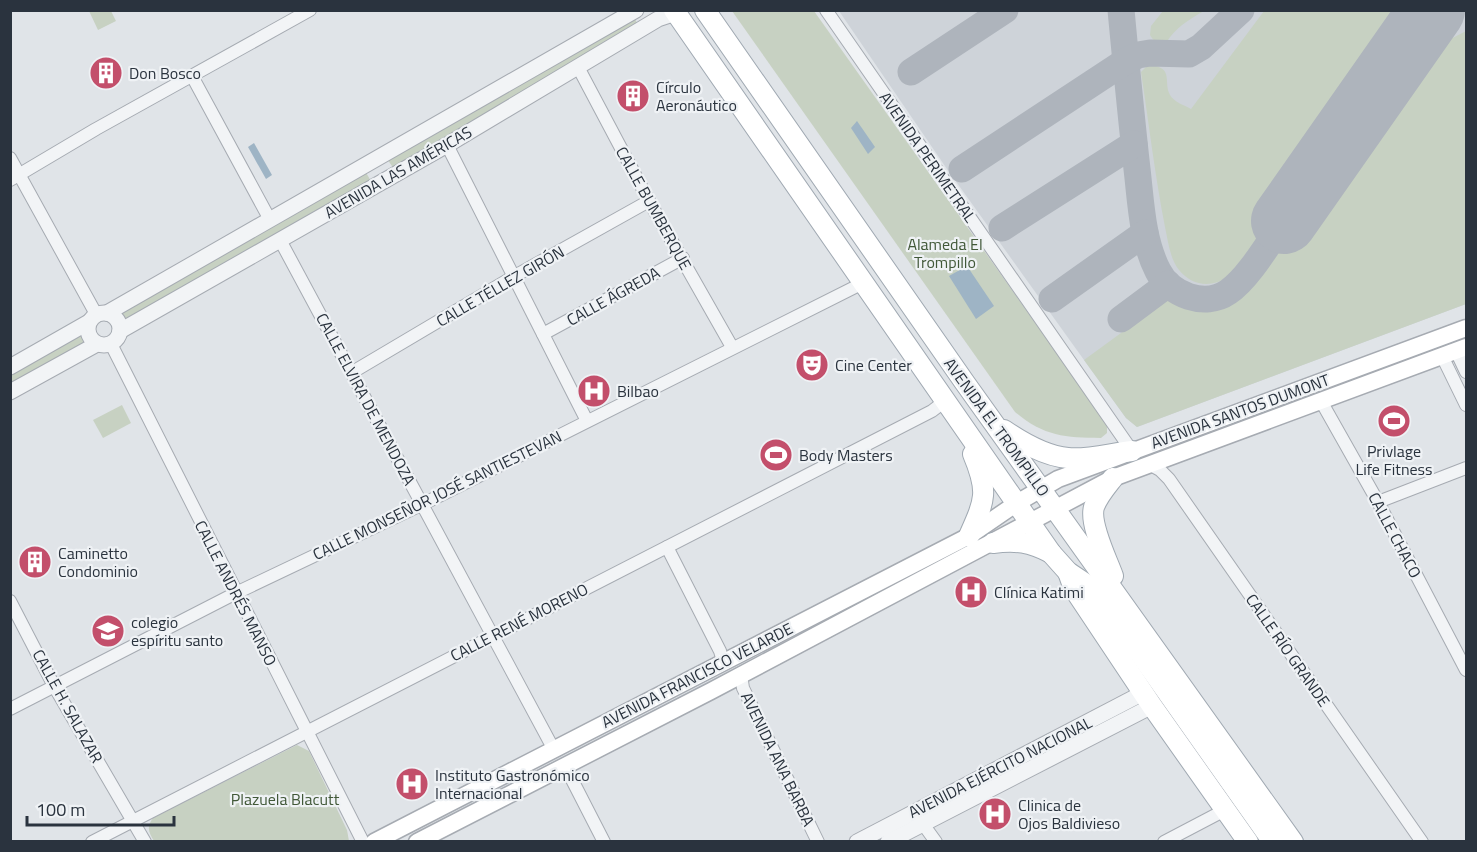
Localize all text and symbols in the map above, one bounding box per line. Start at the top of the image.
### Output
building icon: Don Bosco [88,55,124,91]
place label: Don Bosco [129,61,201,85]
place label: Círculo Aeronáutico [656,75,737,117]
building icon: Círculo Aeronáutico [615,78,651,114]
street label: AVENIDA PERIMETRAL [874,87,982,228]
street label: AVENIDA LAS AMÉRICAS [320,120,476,224]
street label: CALLE BUMBERQUE [610,142,698,274]
park label: Alameda El Trompillo [907,232,983,274]
street label: CALLE TÉLLEZ GIRÓN [431,239,569,333]
street label: CALLE ÁGREDA [562,260,664,332]
street label: CALLE ELVIRA DE MENDOZA [310,308,422,490]
theatre icon: Cine Center [794,347,830,383]
place label: Cine Center [835,353,912,377]
street label: AVENIDA EL TROMPILLO [938,353,1056,501]
street label: AVENIDA SANTOS DUMONT [1147,367,1333,455]
hospital icon: Bilbao [576,373,612,409]
place label: Bilbao [617,379,659,403]
sports icon: Privlage Life Fitness [1376,403,1412,439]
street label: CALLE MONSEÑOR JOSÉ SANTIESTEVAN [308,424,566,566]
sports icon: Body Masters [758,437,794,473]
place label: Privlage Life Fitness [1355,439,1433,481]
place label: Body Masters [799,443,893,467]
street label: CALLE CHACO [1362,488,1428,582]
street label: CALLE ANDRÉS MANSO [189,516,283,670]
place label: Caminetto Condominio [58,541,138,583]
building icon: Caminetto Condominio [17,544,53,580]
hospital icon: Clínica Katimi [953,574,989,610]
street label: CALLE RENÉ MORENO [446,577,592,667]
place label: Clínica Katimi [994,580,1084,604]
street label: CALLE RÍO GRANDE [1240,589,1336,711]
place label: colegio espíritu santo [131,610,223,652]
school or university icon: colegio espíritu santo [90,613,126,649]
street label: AVENIDA FRANCISCO VELARDE [597,616,797,734]
street label: CALLE H. SALAZAR [27,645,109,767]
street label: AVENIDA ANA BARBA [735,688,821,831]
street label: AVENIDA EJÉRCITO NACIONAL [904,710,1096,824]
place label: Instituto Gastronómico Internacional [435,763,590,805]
hospital icon: Instituto Gastronómico Internacional [394,766,430,802]
park label: Plazuela Blacutt [231,787,340,811]
scale bar [27,789,174,827]
place label: Clinica de Ojos Baldivieso [1018,793,1120,835]
text: 100 m [36,796,85,823]
hospital icon: Clinica de Ojos Baldivieso [977,796,1013,832]

